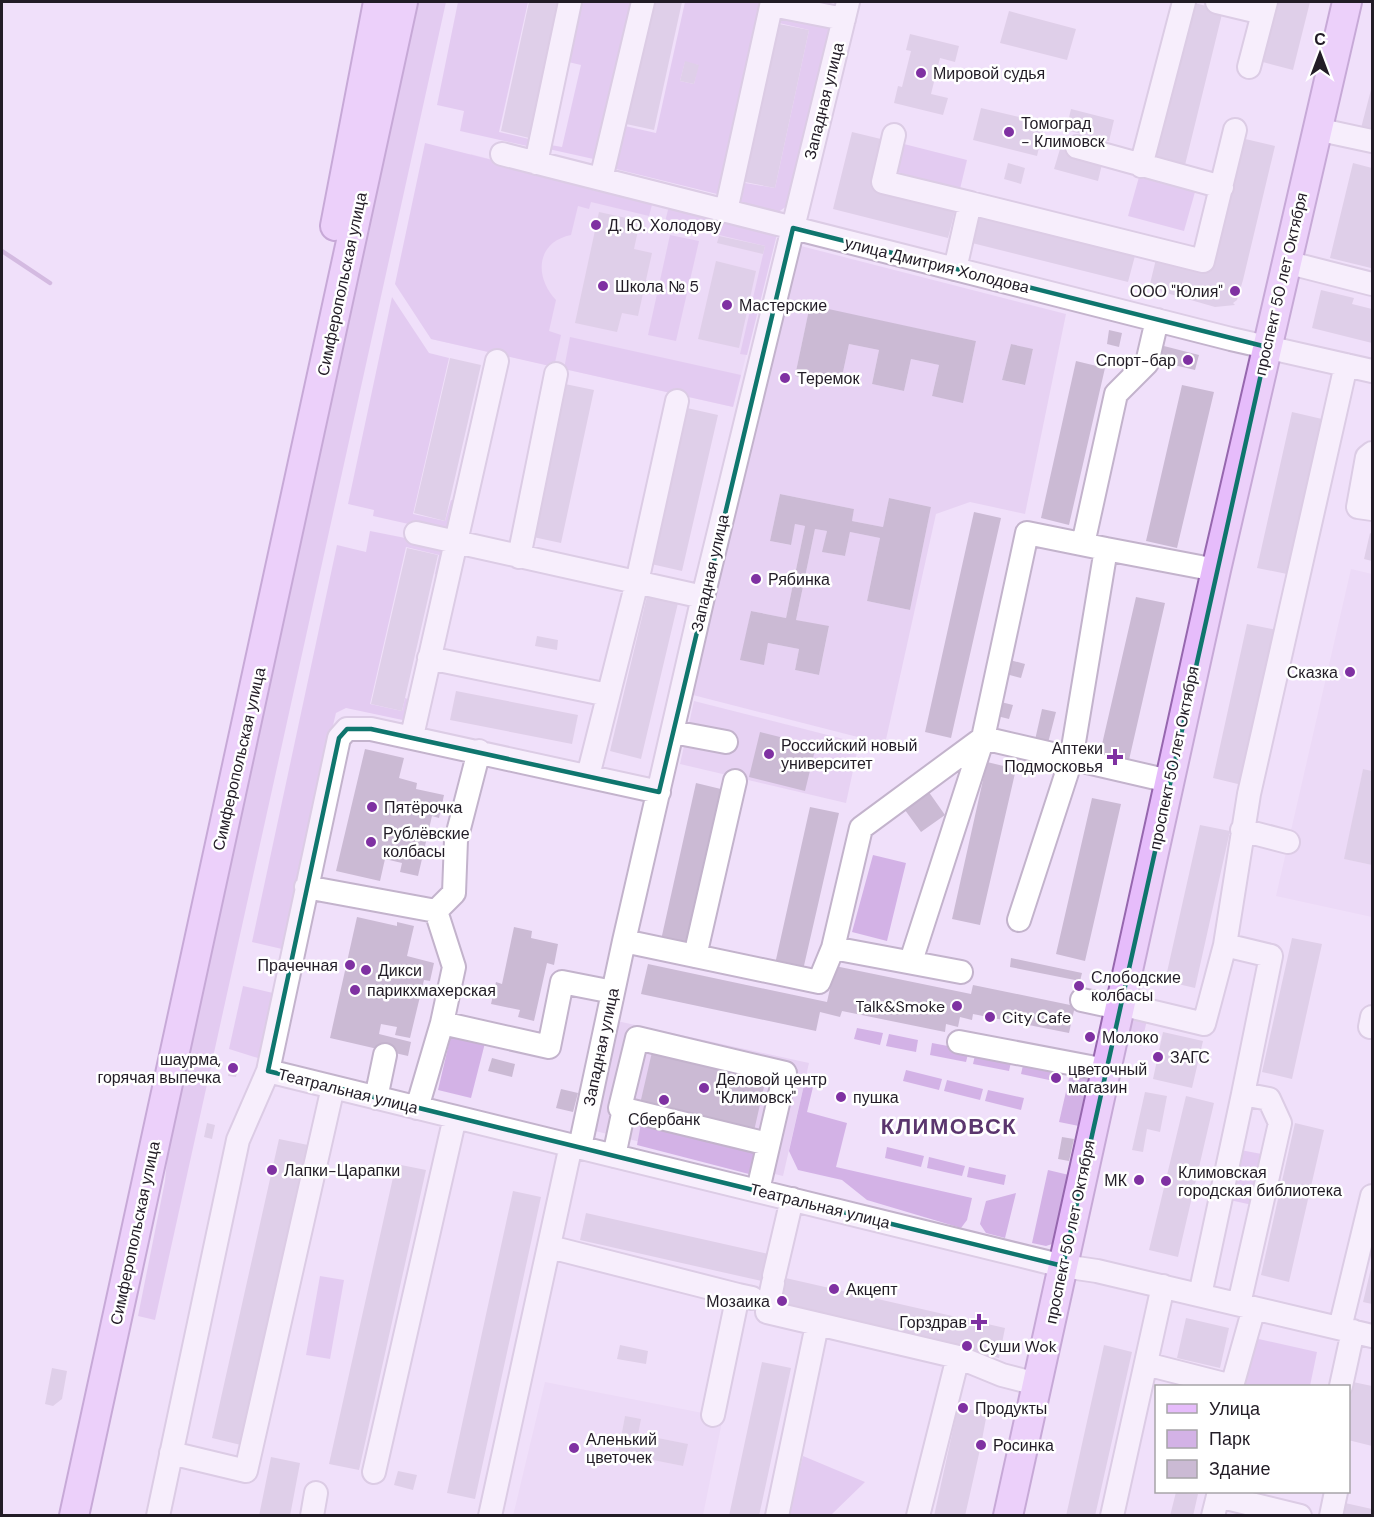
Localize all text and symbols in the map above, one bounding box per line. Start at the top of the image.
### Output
north arrow [1290,24,1350,84]
text: С [1314,29,1326,50]
street label: Западная улица [799,40,849,162]
place label: Мировой судья [933,63,1045,84]
marker: Мировой судья [914,66,928,80]
place label: Томоград - Климовск [1021,113,1106,152]
marker: Томоград - Климовск [1002,125,1016,139]
street label: Симферопольская улица [312,190,372,378]
street label: проспект 50 лет Октября [1250,190,1312,378]
place label: Д. Ю. Холодову [608,215,721,236]
marker: Д. Ю. Холодову [589,218,603,232]
street label: улица Дмитрия Холодова [842,232,1032,298]
place label: Школа № 5 [615,276,699,297]
marker: Школа № 5 [596,279,610,293]
place label: ООО "Юлия" [1130,281,1223,302]
marker: ООО "Юлия" [1228,284,1242,298]
place label: Мастерские [739,295,827,316]
marker: Мастерские [720,298,734,312]
place label: Спорт-бар [1096,350,1176,371]
marker: Спорт-бар [1181,353,1195,367]
place label: Теремок [797,368,860,389]
marker: Теремок [778,371,792,385]
street label: Западная улица [686,512,734,634]
place label: Рябинка [768,569,830,590]
marker: Рябинка [749,572,763,586]
place label: Сказка [1287,662,1338,683]
street label: проспект 50 лет Октября [1144,664,1204,852]
street label: Симферопольская улица [208,665,270,853]
marker: Сказка [1343,665,1357,679]
place label: Российский новый университет [781,735,918,774]
place label: Аптеки Подмосковья [1004,738,1103,777]
marker: Российский новый университет [762,747,776,761]
marker: Аптеки Подмосковья [1108,750,1122,764]
place label: Пятёрочка [384,797,463,818]
marker: Пятёрочка [365,800,379,814]
place label: Рублёвские колбасы [383,823,470,862]
marker: Рублёвские колбасы [364,835,378,849]
place label: Прачечная [258,955,338,976]
marker: Прачечная [343,958,357,972]
place label: Дикси [378,960,422,981]
marker: Дикси [359,963,373,977]
place label: Слободские колбасы [1091,967,1181,1006]
marker: Слободские колбасы [1072,979,1086,993]
place label: парикхмахерская [367,980,496,1001]
marker: парикхмахерская [348,983,362,997]
street label: Западная улица [578,986,624,1108]
place label: Talk&Smoke [856,996,945,1017]
marker: Talk&Smoke [950,999,964,1013]
place label: City Cafe [1002,1007,1071,1028]
marker: City Cafe [983,1010,997,1024]
place label: Молоко [1102,1027,1159,1048]
marker: Молоко [1083,1030,1097,1044]
place label: ЗАГС [1170,1047,1210,1068]
place label: шаурма, горячая выпечка [97,1049,221,1088]
marker: ЗАГС [1151,1050,1165,1064]
place label: цветочный магазин [1068,1059,1147,1098]
marker: шаурма, горячая выпечка [226,1061,240,1075]
street label: Театральная улица [276,1063,420,1119]
place label: Деловой центр "Климовск" [716,1069,827,1108]
marker: цветочный магазин [1049,1071,1063,1085]
marker: Деловой центр "Климовск" [697,1081,711,1095]
place label: пушка [853,1087,899,1108]
marker: пушка [834,1090,848,1104]
marker: Сбербанк [657,1093,671,1107]
place label: Сбербанк [628,1109,701,1130]
district label: КЛИМОВСК [881,1112,1017,1141]
street label: проспект 50 лет Октября [1040,1138,1100,1326]
street label: Симферопольская улица [105,1139,165,1327]
place label: Лапки-Царапки [284,1160,400,1181]
place label: Климовская городская библиотека [1178,1162,1342,1201]
marker: Лапки-Царапки [265,1163,279,1177]
place label: МК [1104,1170,1128,1191]
marker: МК [1132,1173,1146,1187]
marker: Климовская городская библиотека [1159,1174,1173,1188]
street label: Театральная улица [748,1178,892,1234]
place label: Акцепт [846,1279,898,1300]
marker: Акцепт [827,1282,841,1296]
place label: Мозаика [706,1291,770,1312]
marker: Мозаика [775,1294,789,1308]
place label: Горздрав [899,1312,967,1333]
marker: Горздрав [972,1315,986,1329]
place label: Суши Wok [979,1336,1057,1357]
marker: Суши Wok [960,1339,974,1353]
legend [1155,1385,1350,1493]
text: Улица [1209,1397,1261,1421]
place label: Продукты [975,1398,1047,1419]
marker: Продукты [956,1401,970,1415]
text: Парк [1209,1427,1250,1451]
place label: Аленький цветочек [586,1429,657,1468]
place label: Росинка [993,1435,1054,1456]
marker: Росинка [974,1438,988,1452]
marker: Аленький цветочек [567,1441,581,1455]
text: Здание [1209,1457,1270,1481]

